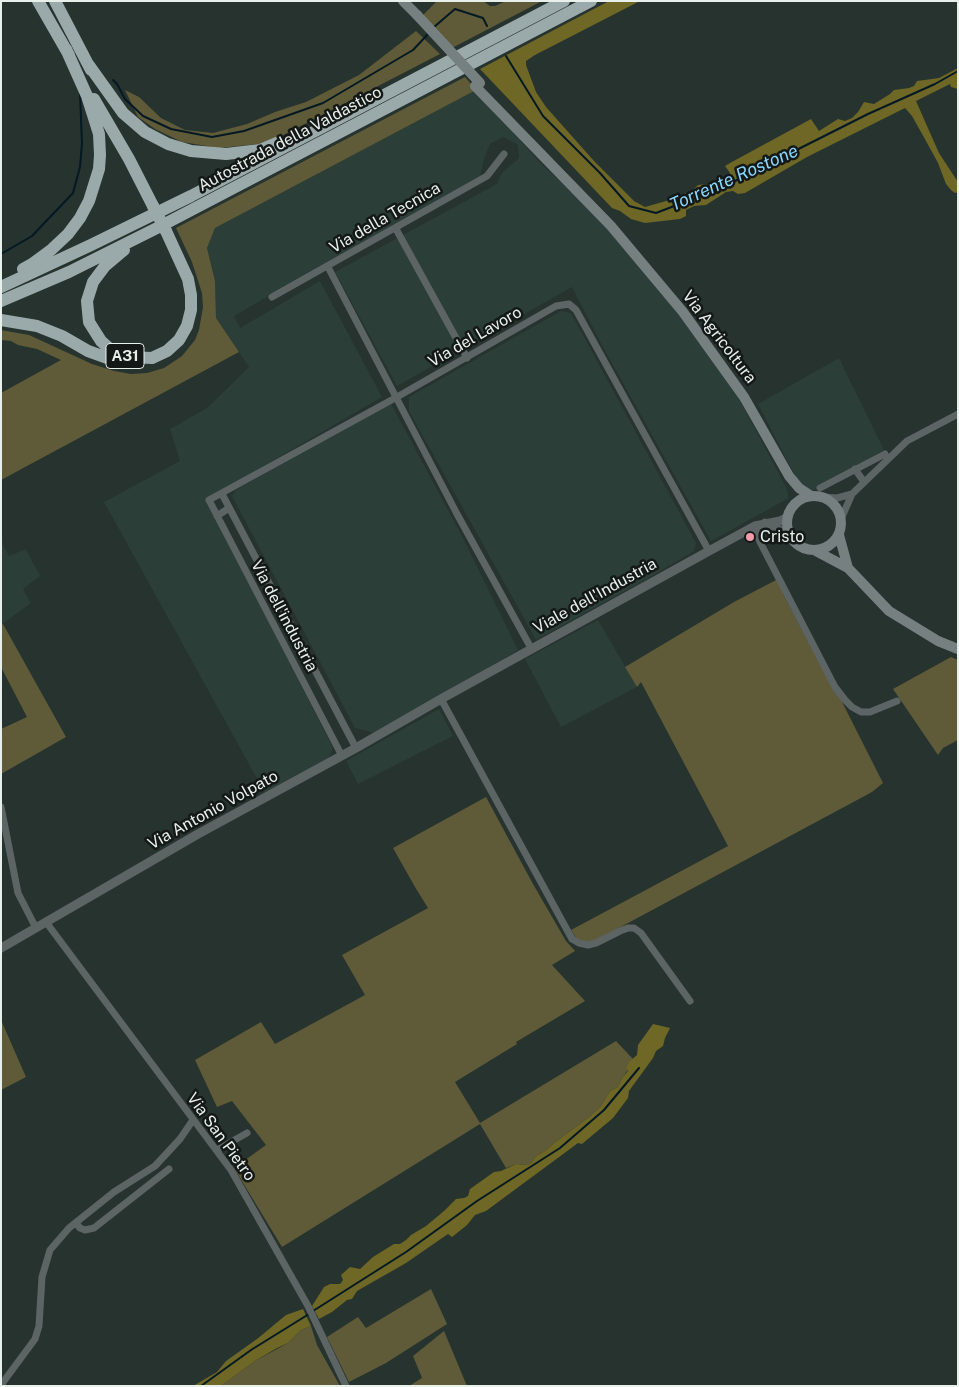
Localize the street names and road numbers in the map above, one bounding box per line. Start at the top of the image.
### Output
street label: Autostrada della Valdastico [195,82,385,196]
street label: Via della Tecnica [326,178,444,258]
street label: Via Agricoltura [678,287,760,387]
street label: Via del Lavoro [425,303,525,371]
road number: A31 [106,344,144,368]
street label: Viale dell'Industria [530,554,660,638]
street label: Via dell'industria [247,557,321,675]
street label: Via Antonio Volpato [145,766,281,854]
street label: Via San Pietro [183,1089,259,1185]

